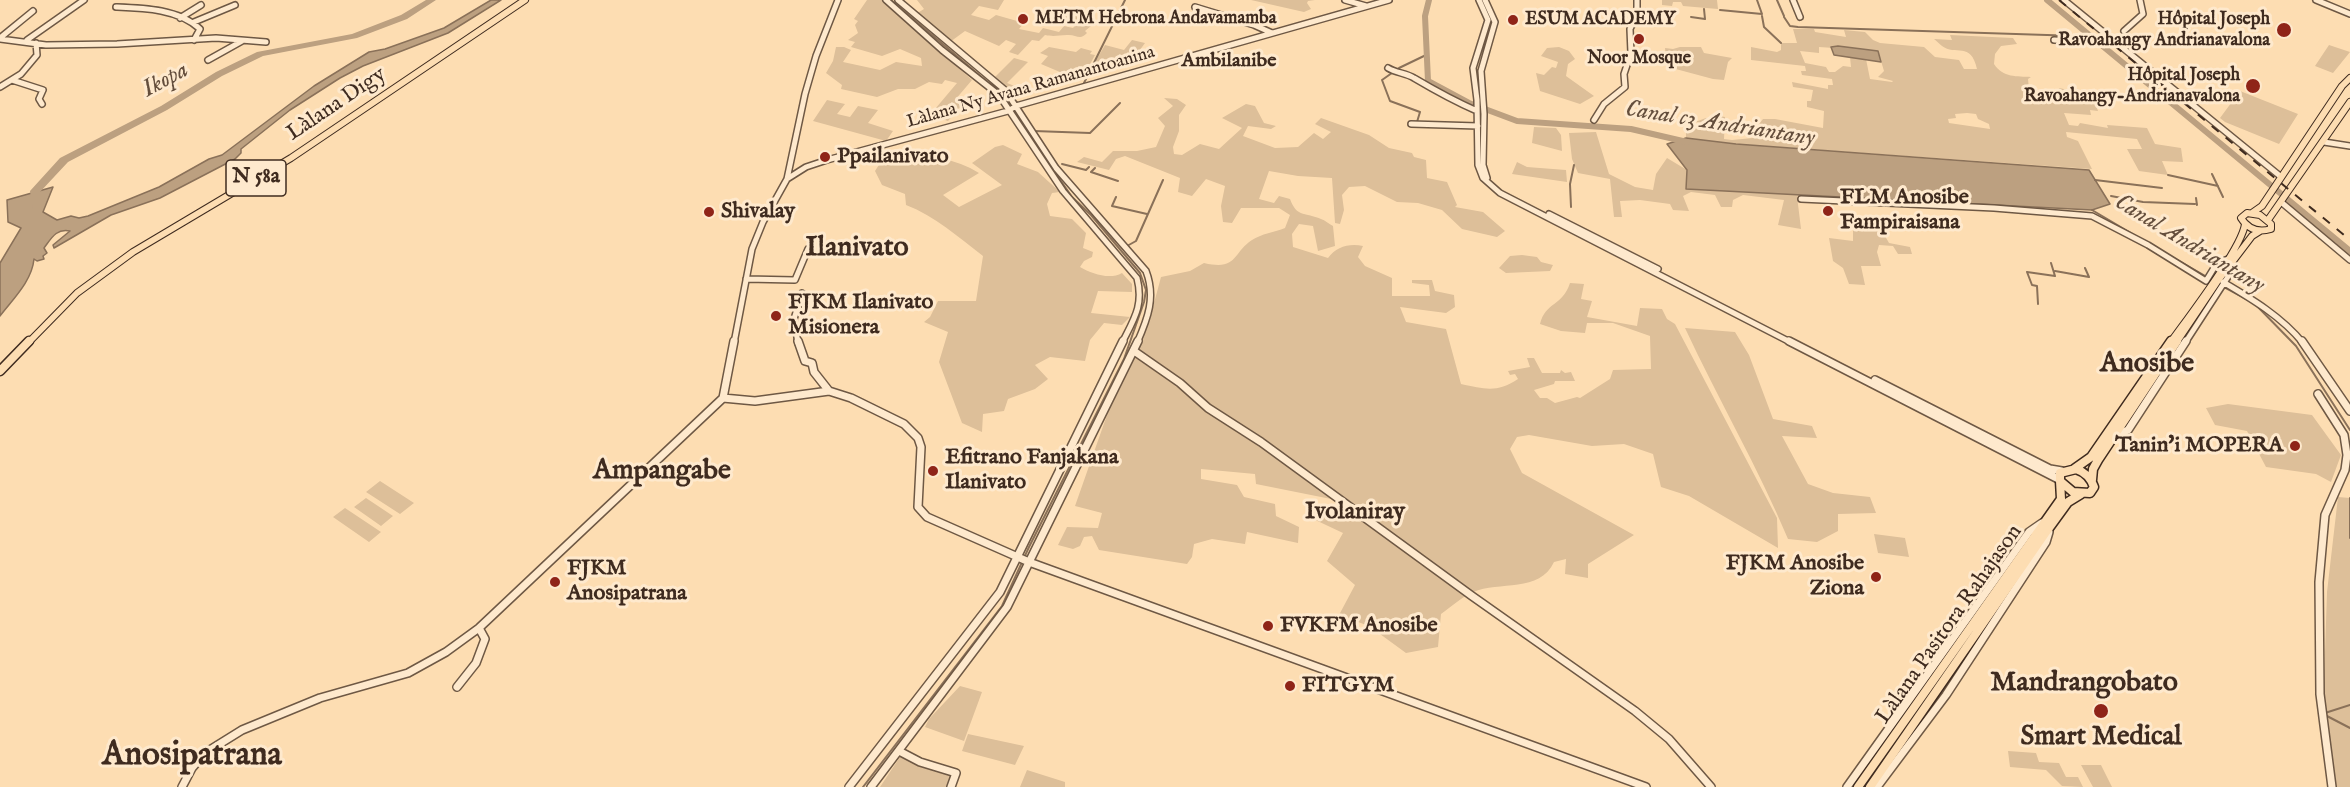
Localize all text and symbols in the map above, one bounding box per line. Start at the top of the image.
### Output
place label: METM Hebrona Andavamamba [1035,8,1277,30]
place label: ESUM ACADEMY [1525,9,1676,31]
place label: Hôpital Joseph Ravoahangy Andrianavalona [2058,9,2270,52]
marker: METM Hebrona Andavamamba [1016,12,1030,26]
marker: ESUM ACADEMY [1506,13,1520,27]
marker: Hôpital Joseph Ravoahangy Andrianavalona [2275,21,2293,39]
marker: Noor Mosque [1632,32,1646,46]
street label: Làlana Ny Avana Ramanantoanina [905,42,1157,134]
place label: Noor Mosque [1587,48,1691,70]
district label: Ambilanibe [1182,50,1276,74]
water label: Ikopa [138,57,194,105]
street label: Làlana Digy [282,62,392,148]
place label: Hôpital Joseph Ravoahangy-Andrianavalona [2024,65,2240,107]
marker: Hôpital Joseph Ravoahangy-Andrianavalona [2244,77,2262,95]
water label: Canal c3 Andriantany [1623,96,1817,154]
place label: Ppailanivato [837,144,949,170]
marker: Ppailanivato [818,150,832,164]
road number: N 58a [226,160,286,196]
place label: FLM Anosibe Fampiraisana [1840,185,1969,236]
water label: Canal Andriantany [2109,189,2269,301]
place label: Shivalay [721,199,795,225]
marker: FLM Anosibe Fampiraisana [1821,204,1835,218]
marker: Shivalay [702,205,716,219]
district label: Ilanivato [805,232,909,266]
place label: FJKM Ilanivato Misionera [788,290,933,342]
marker: FJKM Ilanivato Misionera [769,309,783,323]
district label: Anosibe [2100,348,2194,382]
place label: Tanin'i MOPERA [2115,433,2283,459]
marker: Tanin'i MOPERA [2288,439,2302,453]
place label: Efitrano Fanjakana Ilanivato [945,445,1119,496]
district label: Ampangabe [593,455,731,489]
marker: Efitrano Fanjakana Ilanivato [926,464,940,478]
district label: Ivolaniray [1305,499,1405,527]
street label: Làlana Pasitora Rahajason [1871,520,2029,730]
place label: FJKM Anosibe Ziona [1726,551,1864,602]
place label: FJKM Anosipatrana [567,556,687,608]
marker: FJKM Anosibe Ziona [1869,570,1883,584]
marker: FJKM Anosipatrana [548,575,562,589]
place label: FVKFM Anosibe [1280,613,1438,639]
marker: FVKFM Anosibe [1261,619,1275,633]
district label: Mandrangobato [1990,667,2178,701]
place label: FITGYM [1302,673,1395,699]
marker: FITGYM [1283,679,1297,693]
marker: Smart Medical [2092,702,2110,720]
place label: Smart Medical [2020,722,2182,754]
district label: Anosipatrana [102,737,282,777]

